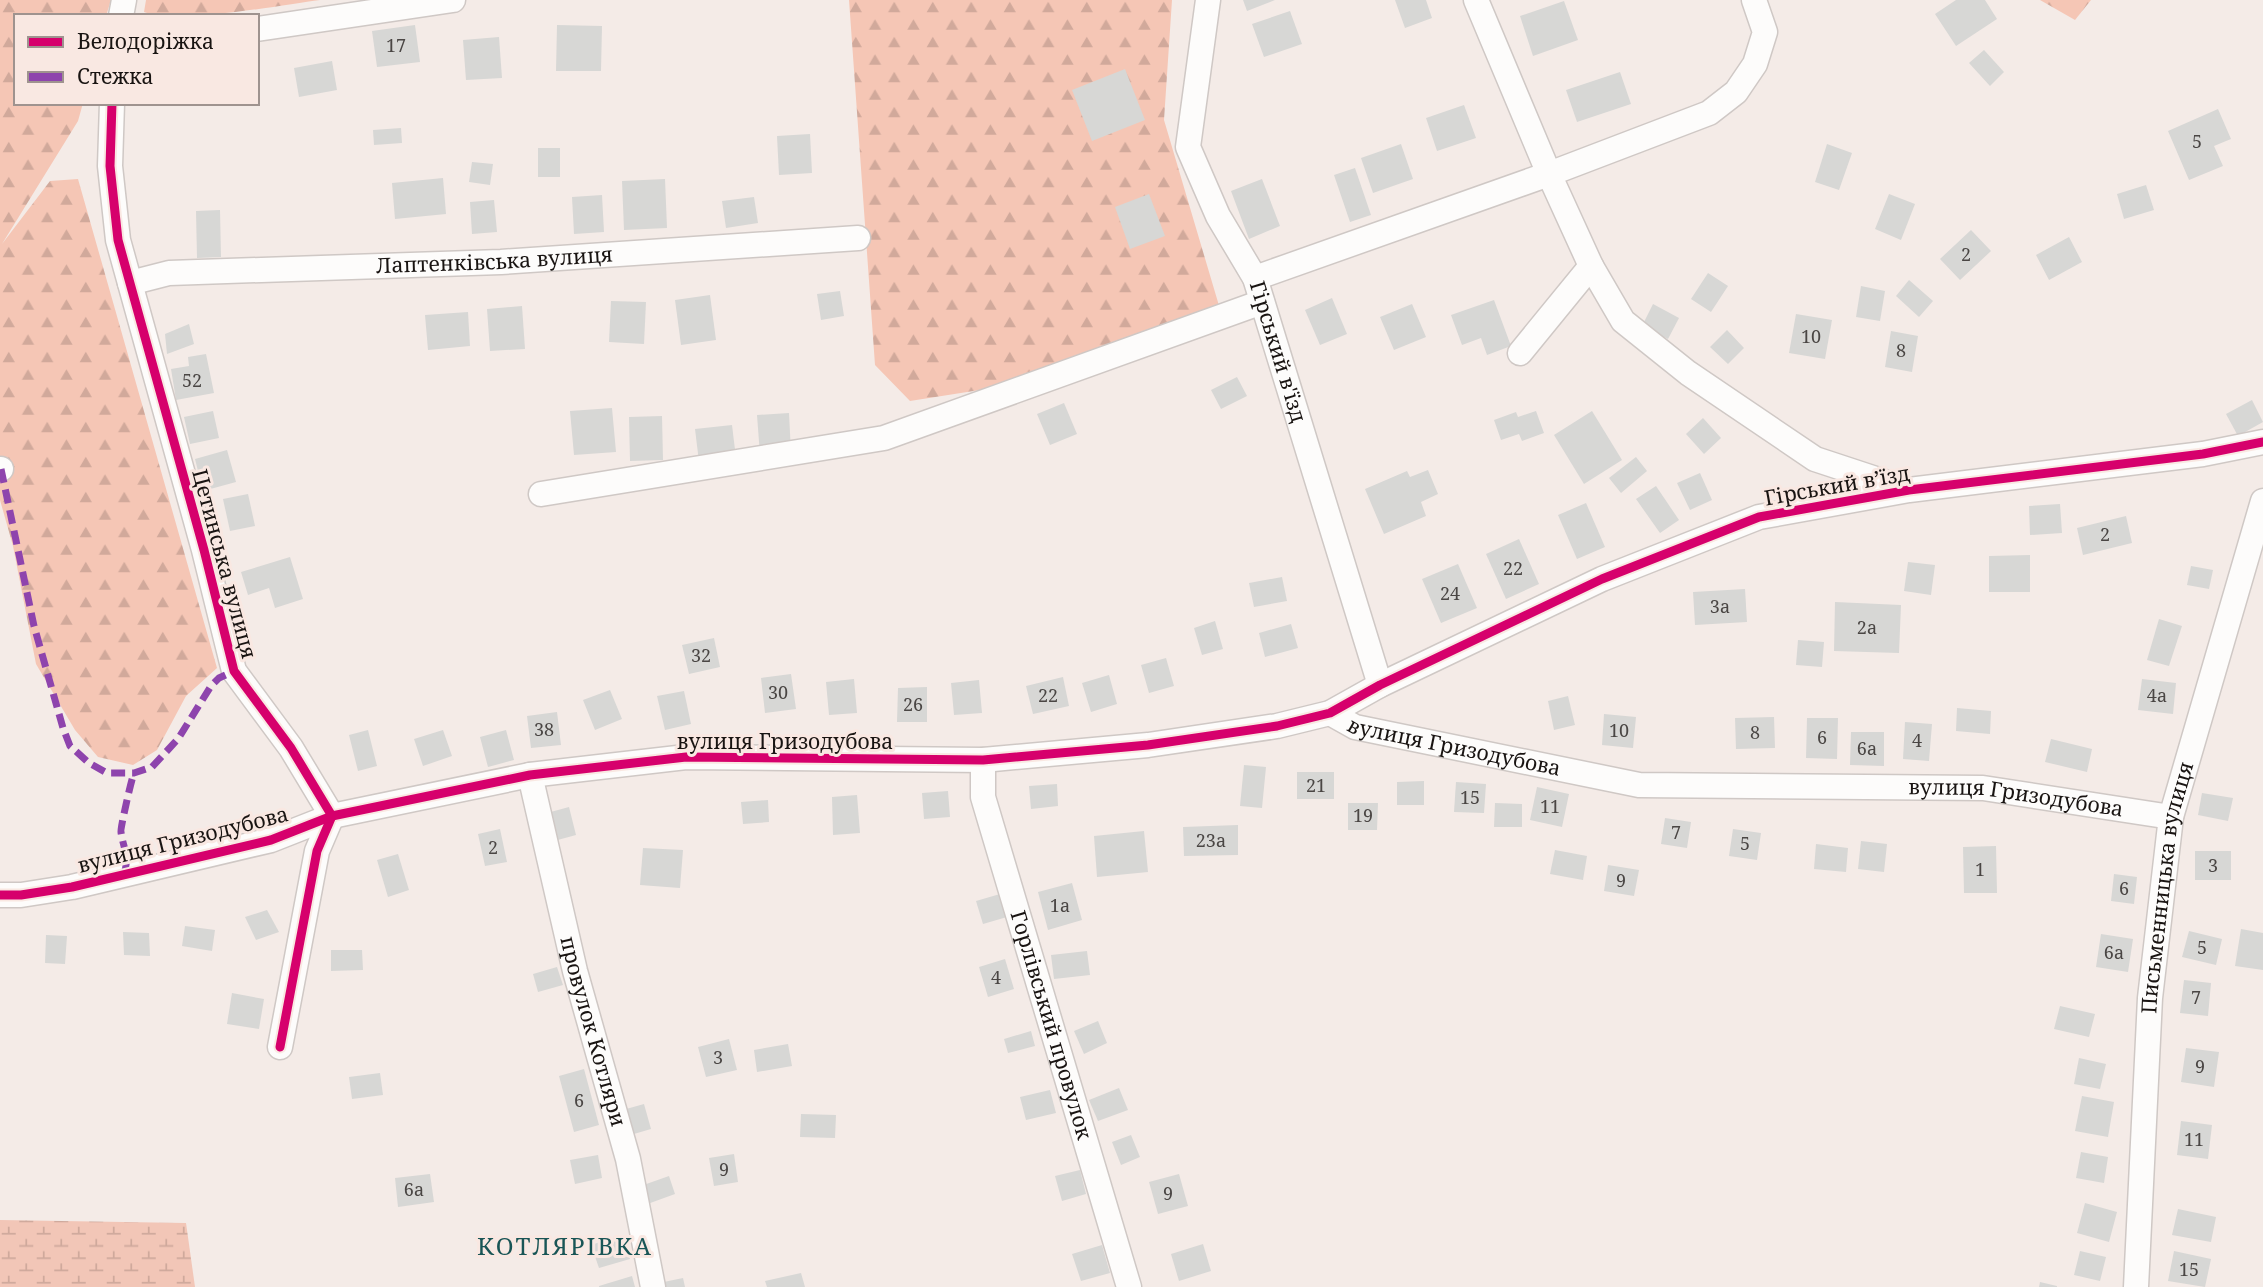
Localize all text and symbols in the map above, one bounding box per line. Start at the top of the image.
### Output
legend [14,14,259,105]
text: Велодоріжка [77,27,214,55]
house number: 17 [386,33,406,57]
text: Стежка [77,62,153,90]
house number: 5 [2192,129,2202,153]
street label: Лаптенківська вулиця [376,240,614,279]
house number: 2 [1961,242,1971,266]
street label: Гірський в'їзд [1244,277,1314,426]
house number: 10 [1801,324,1821,348]
house number: 8 [1896,338,1906,362]
house number: 52 [182,368,202,392]
street label: Гірський в’їзд [1762,458,1912,512]
street label: Цетинська вулиця [186,466,264,662]
house number: 2 [2100,522,2110,546]
house number: 22 [1503,556,1523,580]
house number: 24 [1440,581,1460,605]
house number: 3а [1710,594,1730,618]
house number: 2а [1857,615,1877,639]
house number: 32 [691,643,711,667]
house number: 30 [768,680,788,704]
house number: 22 [1038,683,1058,707]
house number: 4а [2147,683,2167,707]
house number: 26 [903,692,923,716]
street label: вулиця Гризодубова [1343,711,1563,782]
house number: 38 [534,717,554,741]
house number: 10 [1609,718,1629,742]
house number: 8 [1750,720,1760,744]
house number: 6 [1817,725,1827,749]
street label: вулиця Гризодубова [677,727,893,755]
house number: 4 [1912,728,1922,752]
house number: 6а [1857,736,1877,760]
street label: Письменницька вулиця [2134,758,2199,1014]
street label: вулиця Гризодубова [1908,772,2125,822]
house number: 21 [1306,773,1326,797]
house number: 15 [1460,785,1480,809]
house number: 11 [1540,794,1560,818]
street label: вулиця Гризодубова [74,799,291,879]
house number: 19 [1353,803,1373,827]
house number: 7 [1671,820,1681,844]
house number: 23а [1196,828,1226,852]
house number: 5 [1740,831,1750,855]
house number: 2 [488,835,498,859]
house number: 3 [2208,853,2218,877]
house number: 1 [1975,857,1985,881]
house number: 9 [1616,868,1626,892]
house number: 6 [2119,876,2129,900]
house number: 1а [1050,893,1070,917]
street label: Горлівський провулок [1005,907,1099,1143]
street label: провулок Котляри [554,933,633,1130]
house number: 5 [2197,935,2207,959]
house number: 6а [2104,940,2124,964]
house number: 4 [991,965,1001,989]
house number: 7 [2191,985,2201,1009]
house number: 3 [713,1045,723,1069]
house number: 9 [2195,1054,2205,1078]
house number: 6 [574,1088,584,1112]
house number: 11 [2184,1127,2204,1151]
house number: 9 [719,1157,729,1181]
house number: 6а [404,1177,424,1201]
house number: 9 [1163,1181,1173,1205]
district label: КОТЛЯРІВКА [477,1229,653,1262]
house number: 15 [2179,1257,2199,1281]

